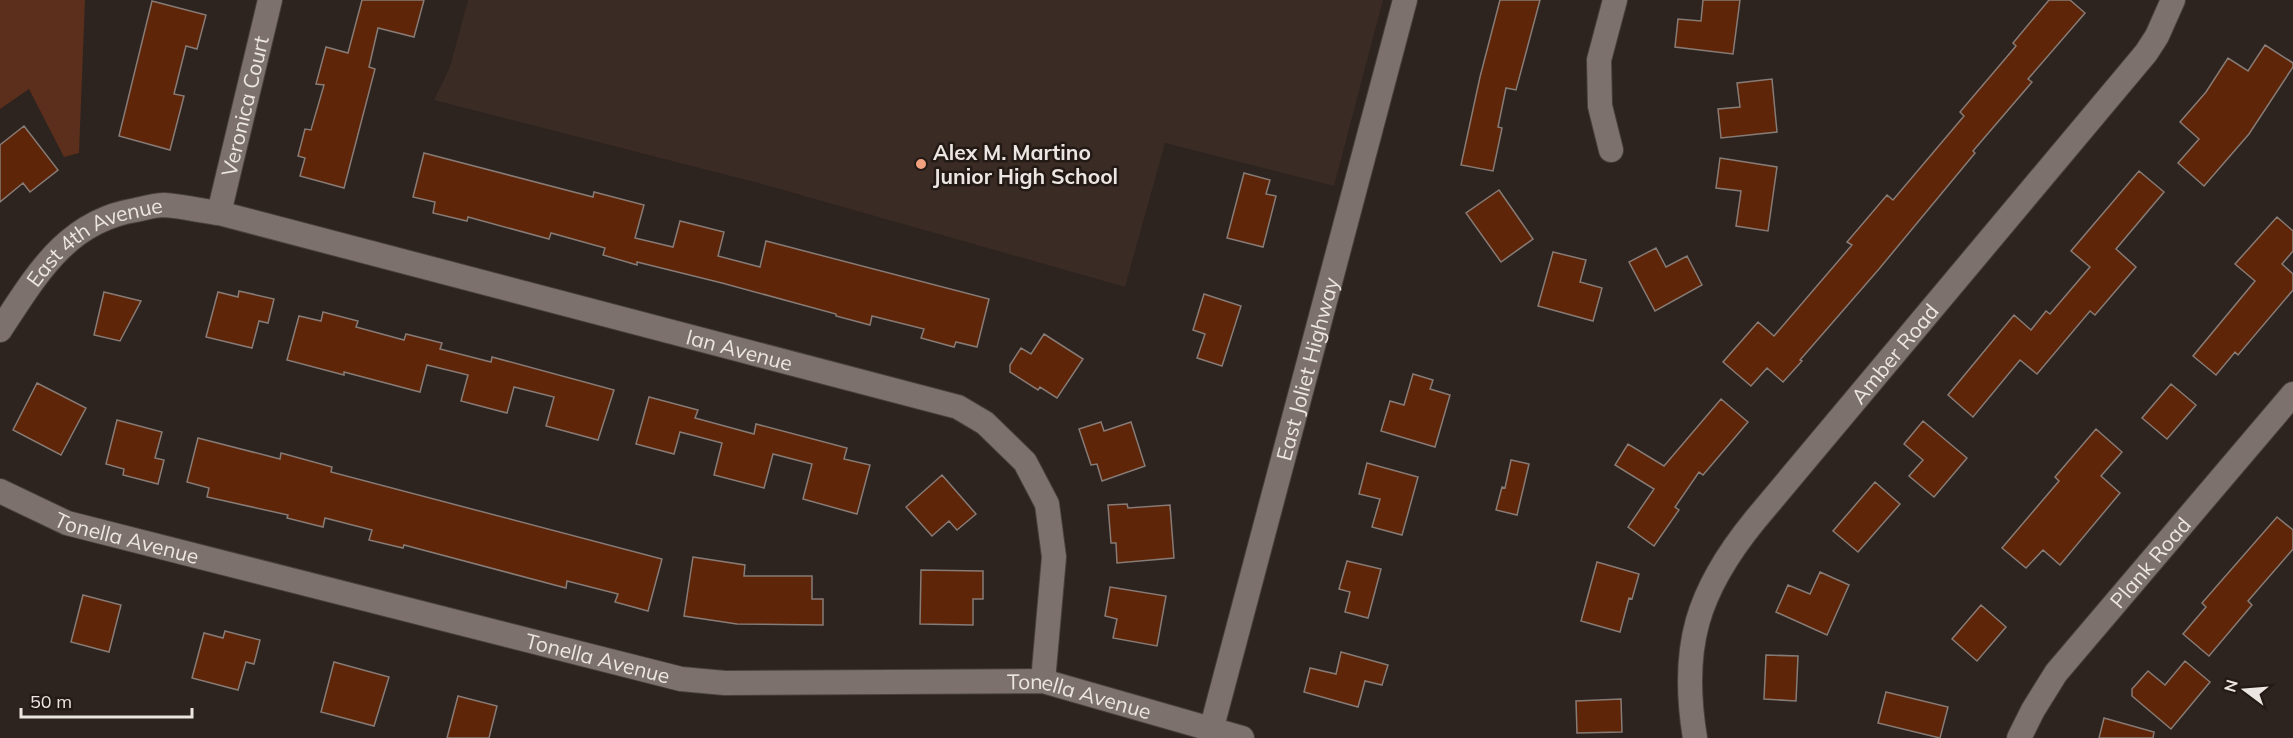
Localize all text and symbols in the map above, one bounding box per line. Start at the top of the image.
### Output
street label: Veronica Court [215,33,274,179]
place label: Alex M. Martino Junior High School [933,139,1118,189]
marker: Alex M. Martino Junior High School [914,157,928,171]
street label: East 4th Avenue [20,192,164,292]
street label: East Joliet Highway [1270,274,1344,463]
street label: Amber Road [1845,298,1944,409]
street label: Ian Avenue [683,323,795,376]
street label: Tonella Avenue [50,506,202,569]
street label: Plank Road [2104,512,2196,613]
street label: Tonella Avenue [523,627,673,689]
north arrow [2215,660,2275,720]
street label: Tonella Avenue [1007,668,1154,724]
text: N [2219,677,2242,694]
scale bar [21,681,192,719]
text: 50 m [30,690,72,713]

